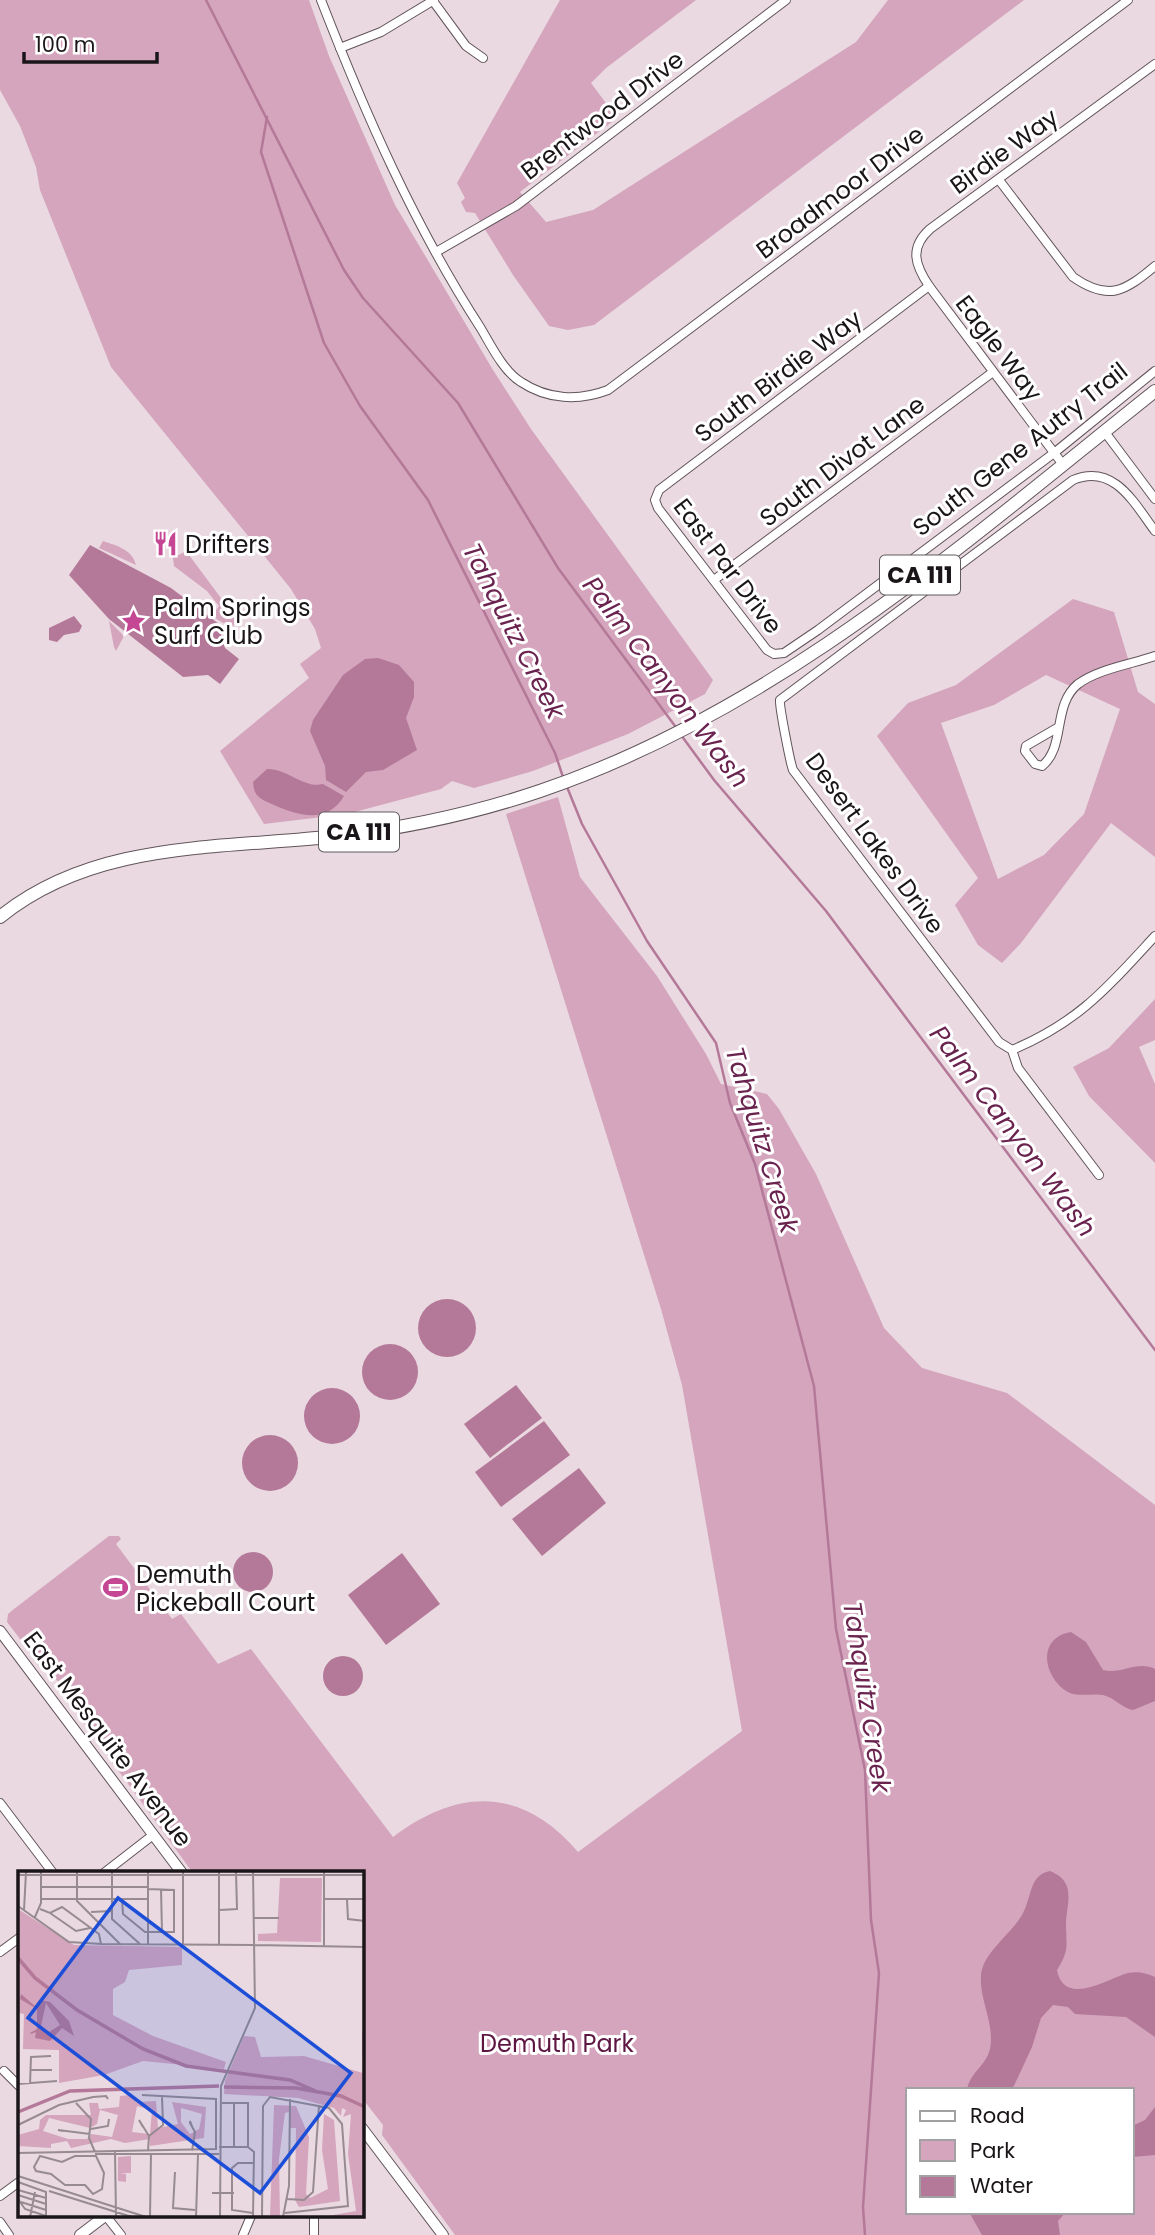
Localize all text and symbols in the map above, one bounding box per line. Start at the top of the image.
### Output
scale bar [24,21,158,65]
text: 100 m [35,30,95,59]
street label: Brentwood Drive [514,43,690,187]
street label: Birdie Way [943,100,1065,201]
street label: Broadmoor Drive [749,118,931,266]
street label: Eagle Way [948,288,1050,408]
street label: South Birdie Way [688,302,869,450]
street label: South Gene Autry Trail [906,355,1134,543]
street label: South Divot Lane [753,388,931,534]
street label: East Par Drive [666,491,790,641]
place label: Drifters [185,528,270,561]
restaurant icon: Drifters [151,530,179,558]
water label: Tahquitz Creek [454,537,575,727]
road number: CA 111 [880,555,960,594]
water label: Palm Canyon Wash [574,569,758,795]
place label: Palm Springs Surf Club [154,591,310,652]
place icon: Palm Springs Surf Club [120,607,148,635]
street label: Desert Lakes Drive [798,746,952,940]
road number: CA 111 [319,812,399,852]
water label: Palm Canyon Wash [921,1018,1105,1244]
water label: Tahquitz Creek [717,1042,808,1239]
place label: Demuth Pickeball Court [136,1558,315,1619]
sports icon: Demuth Pickeball Court [102,1574,130,1602]
water label: Tahquitz Creek [834,1599,900,1797]
street label: East Mesquite Avenue [16,1624,200,1854]
inset map [18,1871,364,2218]
park label: Demuth Park [480,2027,635,2060]
legend [906,2088,1134,2214]
text: Road [970,2101,1025,2130]
text: Park [970,2136,1015,2165]
text: Water [970,2171,1033,2200]

